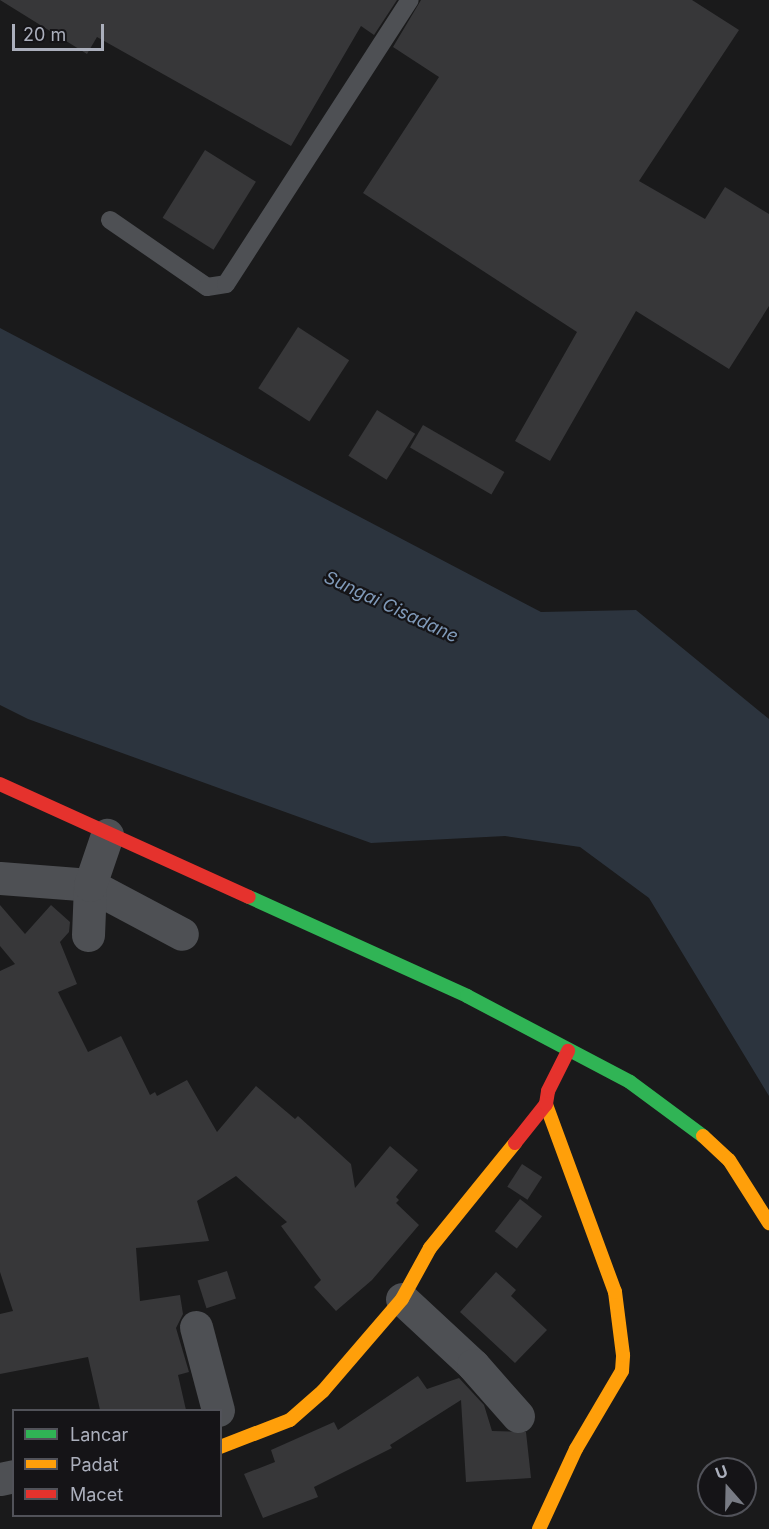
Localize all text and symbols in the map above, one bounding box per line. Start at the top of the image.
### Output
scale bar [15,12,106,50]
text: 20 m [23,24,66,45]
water label: Sungai Cisadane [321,566,461,648]
legend [12,1409,222,1517]
text: Lancar [70,1424,128,1445]
text: Padat [70,1454,119,1475]
north arrow [697,1457,757,1517]
text: U [713,1461,730,1483]
text: Macet [70,1484,123,1505]

